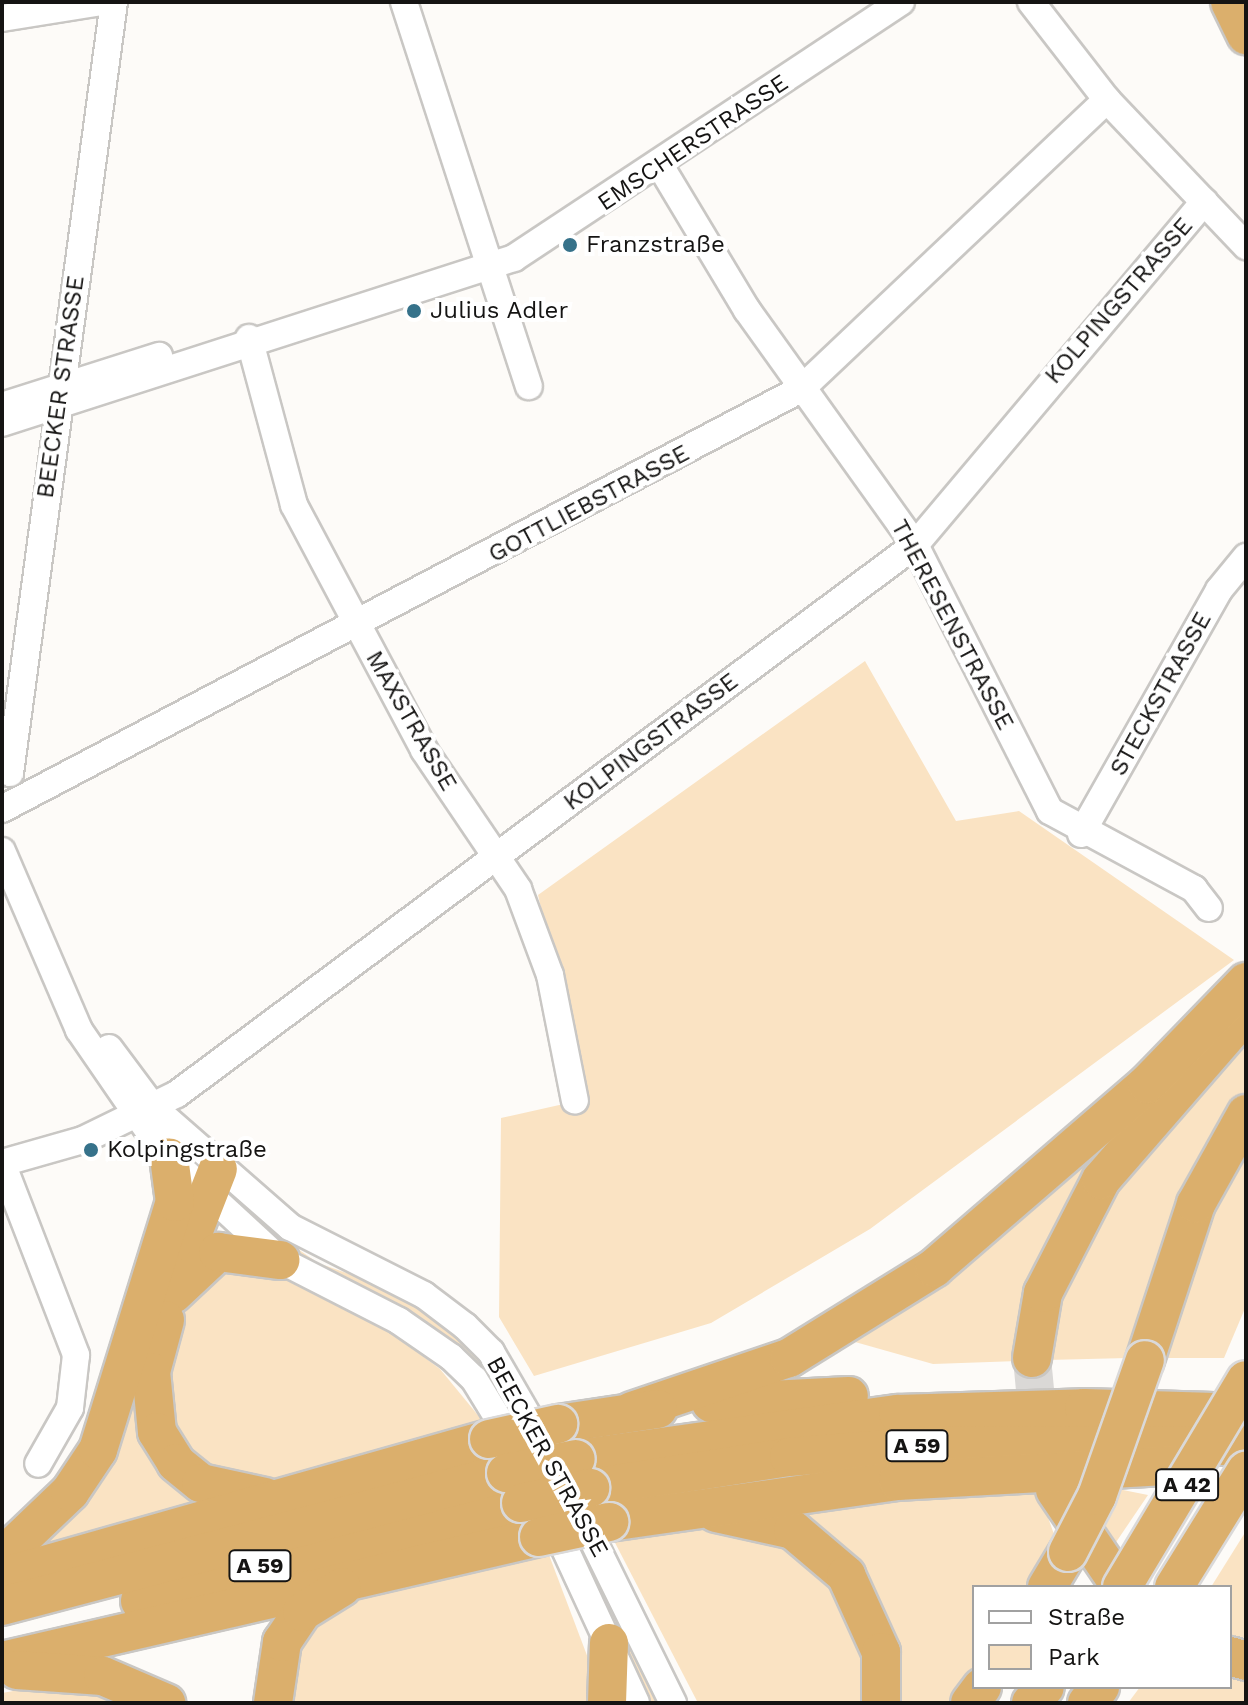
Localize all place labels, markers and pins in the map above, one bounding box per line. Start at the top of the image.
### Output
place label: Franzstraße [586,231,725,259]
marker: Franzstraße [561,236,579,254]
place label: Julius Adler [430,297,569,325]
marker: Julius Adler [405,302,423,320]
place label: Kolpingstraße [107,1136,267,1164]
marker: Kolpingstraße [82,1141,100,1159]

